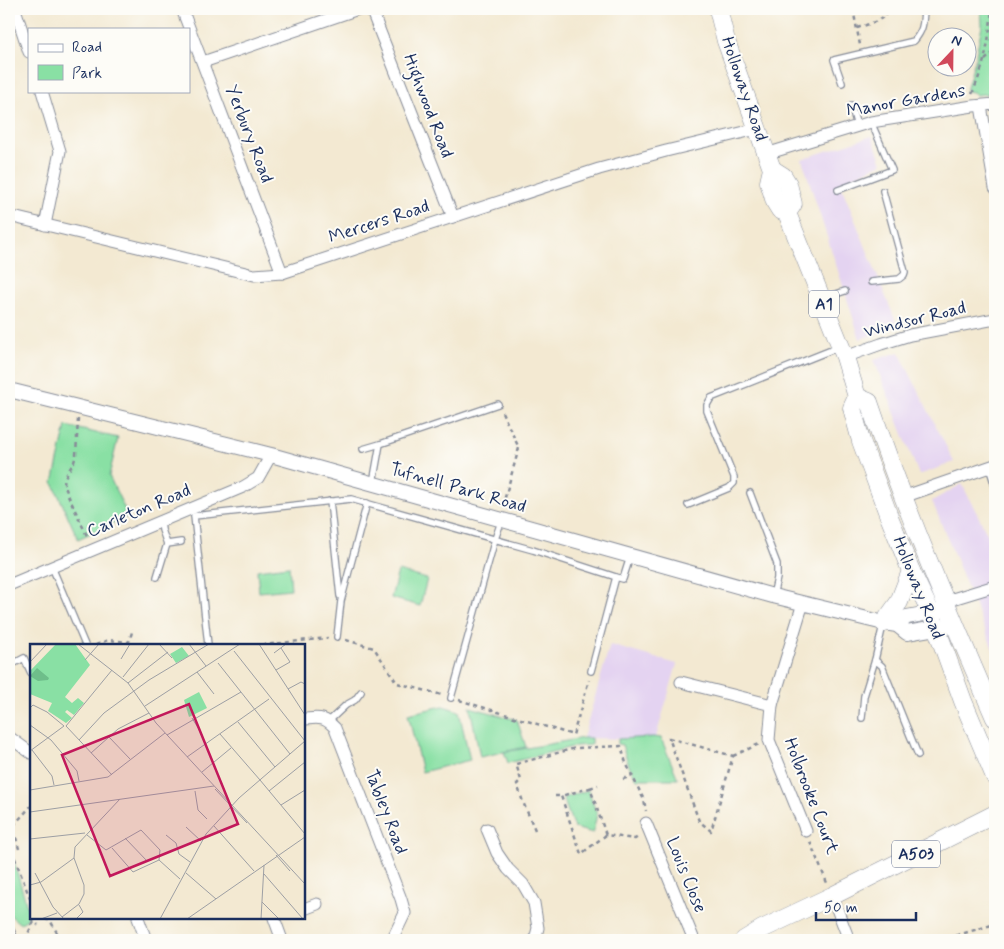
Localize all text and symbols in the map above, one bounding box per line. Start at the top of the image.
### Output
legend [28,28,190,92]
north arrow [926,28,976,78]
text: N [949,31,964,51]
street label: Holloway Road [715,33,773,145]
text: Road [72,38,102,58]
street label: Highwood Road [395,50,459,162]
text: Park [72,64,102,84]
street label: Manor Gardens [845,79,967,123]
street label: Yerbury Road [219,82,279,186]
street label: Mercers Road [325,194,433,250]
road number: A1 [809,290,839,318]
street label: Windsor Road [861,296,969,344]
street label: Tufnell Park Road [387,457,529,519]
street label: Carleton Road [83,478,195,544]
street label: Holloway Road [886,533,950,643]
inset map [30,644,305,919]
street label: Holbrooke Court [778,734,844,858]
street label: Tabley Road [359,766,413,858]
street label: Louis Close [660,834,712,916]
road number: A503 [892,841,940,868]
scale bar [816,889,916,921]
text: 50 m [824,898,858,918]

